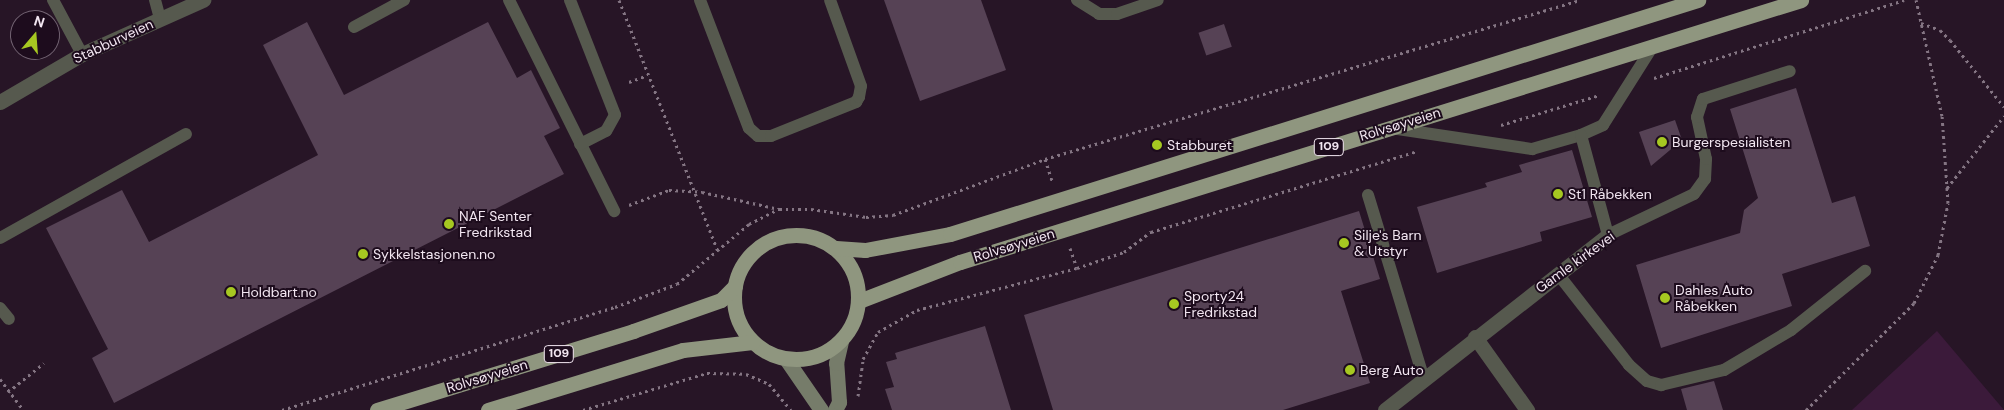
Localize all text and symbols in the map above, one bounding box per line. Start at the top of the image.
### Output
north arrow [10,10,60,60]
text: N [32,12,47,32]
street label: Stabburveien [70,15,156,67]
street label: Rolvsøyveien [1357,104,1443,144]
place label: Burgerspesialisten [1672,134,1790,150]
marker: Burgerspesialisten [1656,136,1668,148]
place label: Stabburet [1167,137,1232,153]
road number: 109 [1313,138,1345,156]
marker: Stabburet [1151,139,1163,151]
place label: St1 Råbekken [1568,186,1652,202]
marker: St1 Råbekken [1552,188,1564,200]
place label: NAF Senter Fredrikstad [459,208,532,240]
marker: NAF Senter Fredrikstad [443,218,455,230]
street label: Rolvsøyveien [971,225,1057,265]
place label: Silje's Barn & Utstyr [1354,227,1422,260]
street label: Gamle kirkevei [1532,228,1618,296]
marker: Silje's Barn & Utstyr [1338,237,1350,249]
place label: Sykkelstasjonen.no [373,246,495,262]
marker: Sykkelstasjonen.no [357,248,369,260]
place label: Dahles Auto Råbekken [1675,282,1753,314]
place label: Holdbart.no [241,284,317,300]
marker: Holdbart.no [225,286,237,298]
place label: Sporty24 Fredrikstad [1184,288,1257,321]
marker: Dahles Auto Råbekken [1659,292,1671,304]
marker: Sporty24 Fredrikstad [1168,298,1180,310]
road number: 109 [543,344,575,364]
street label: Rolvsøyveien [444,356,530,396]
place label: Berg Auto [1360,362,1424,378]
marker: Berg Auto [1344,364,1356,376]

